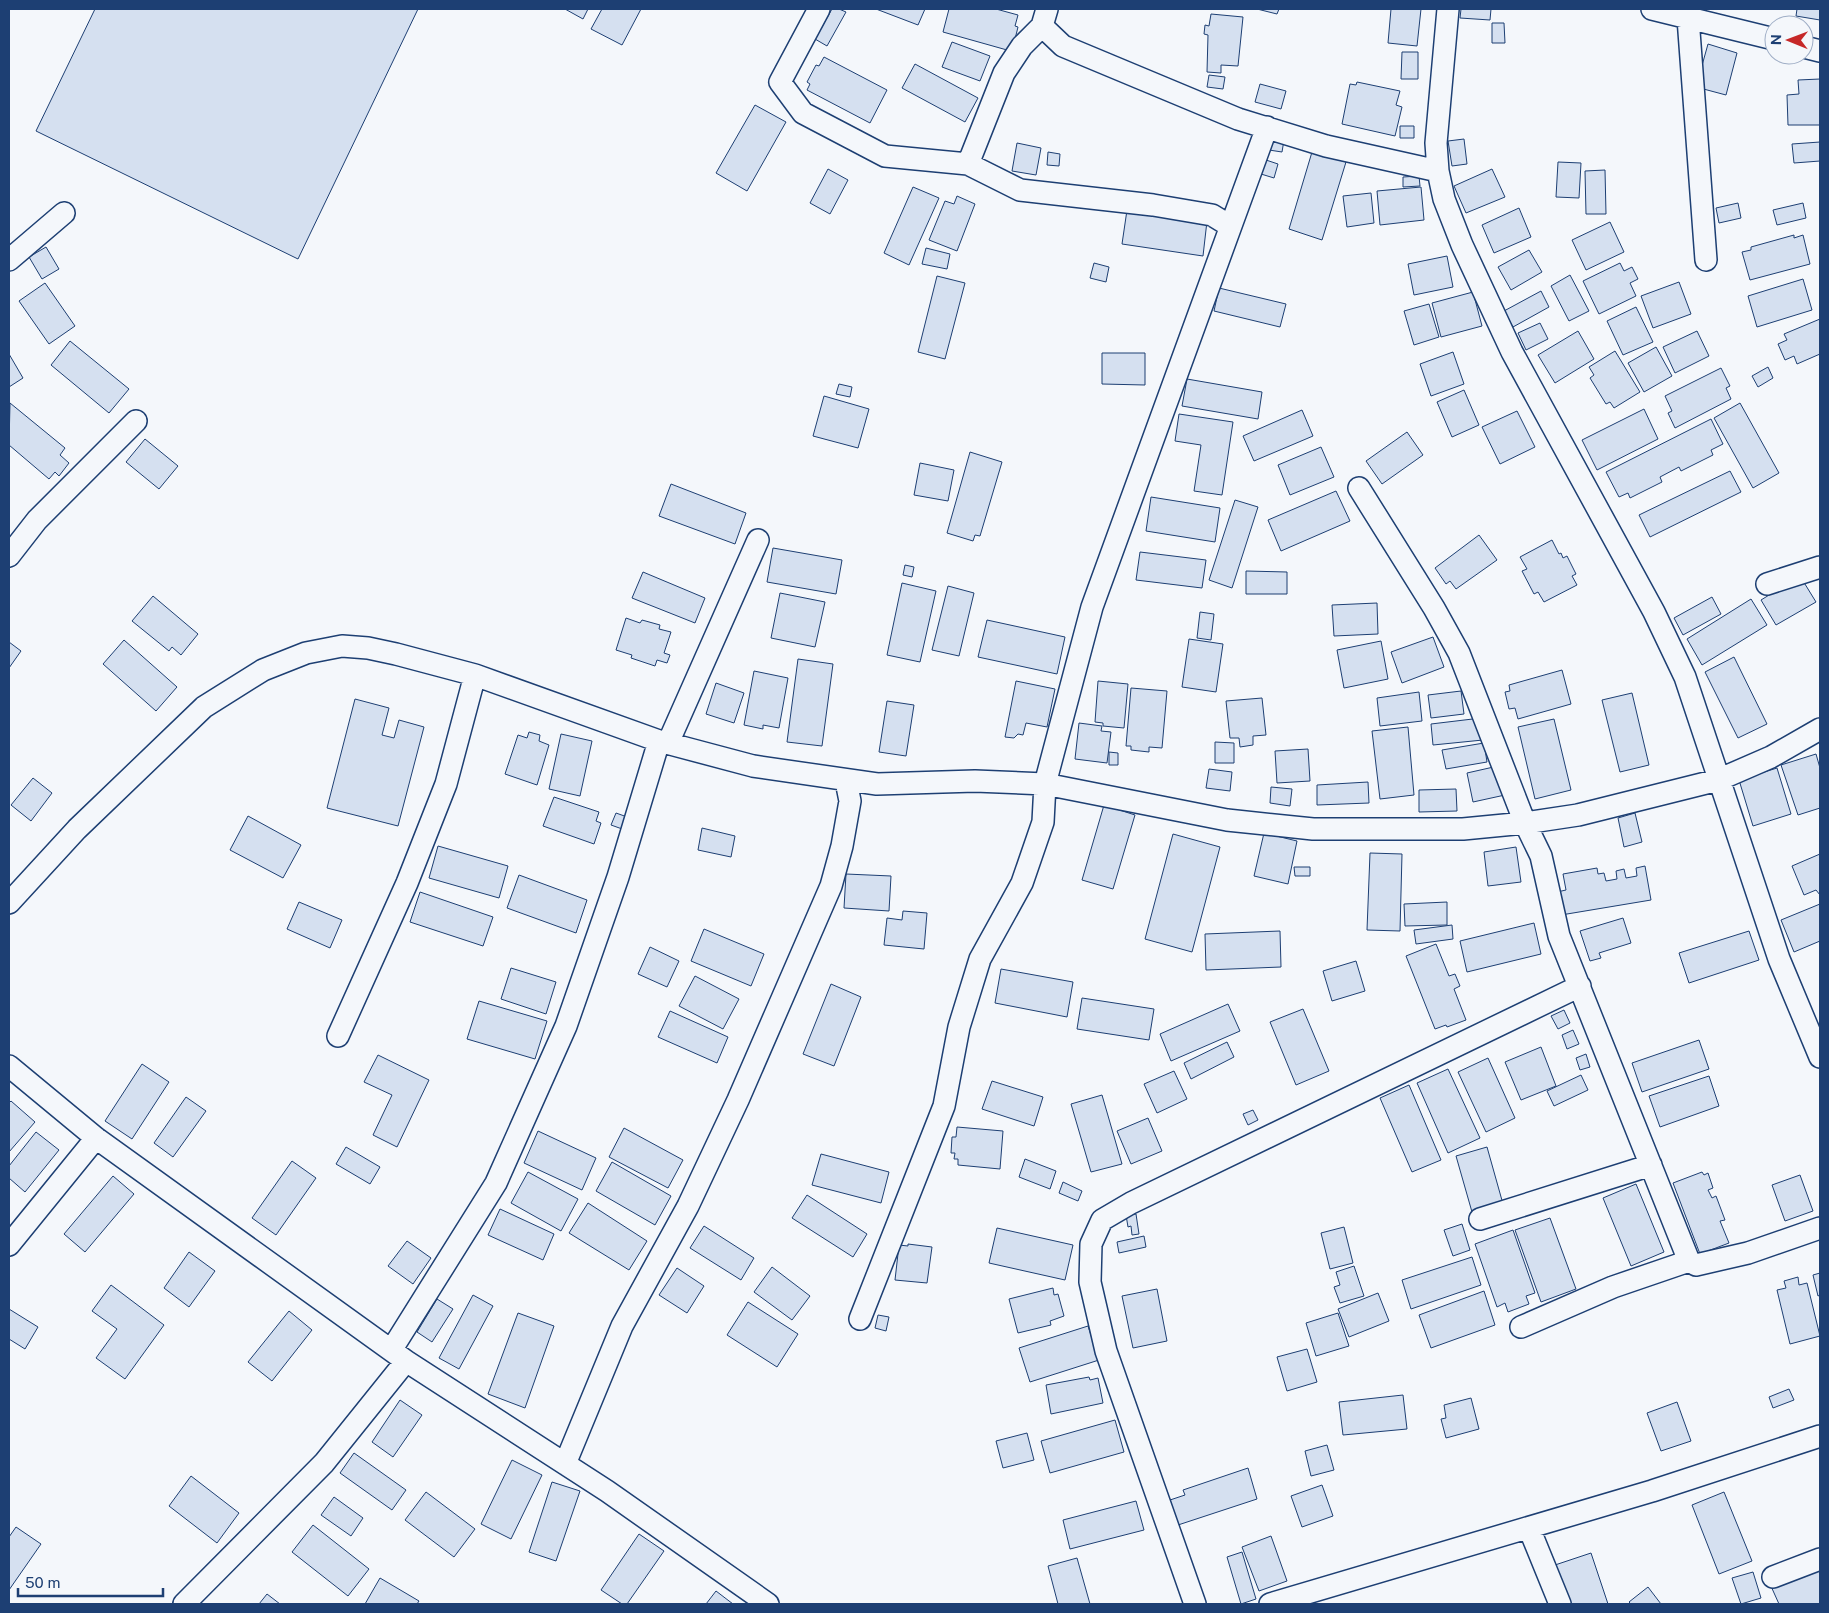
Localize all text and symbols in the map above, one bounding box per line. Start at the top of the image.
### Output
north arrow [1764,15,1814,65]
text: N [1768,34,1784,45]
scale bar [18,1566,162,1598]
text: 50 m [25,1574,60,1591]

